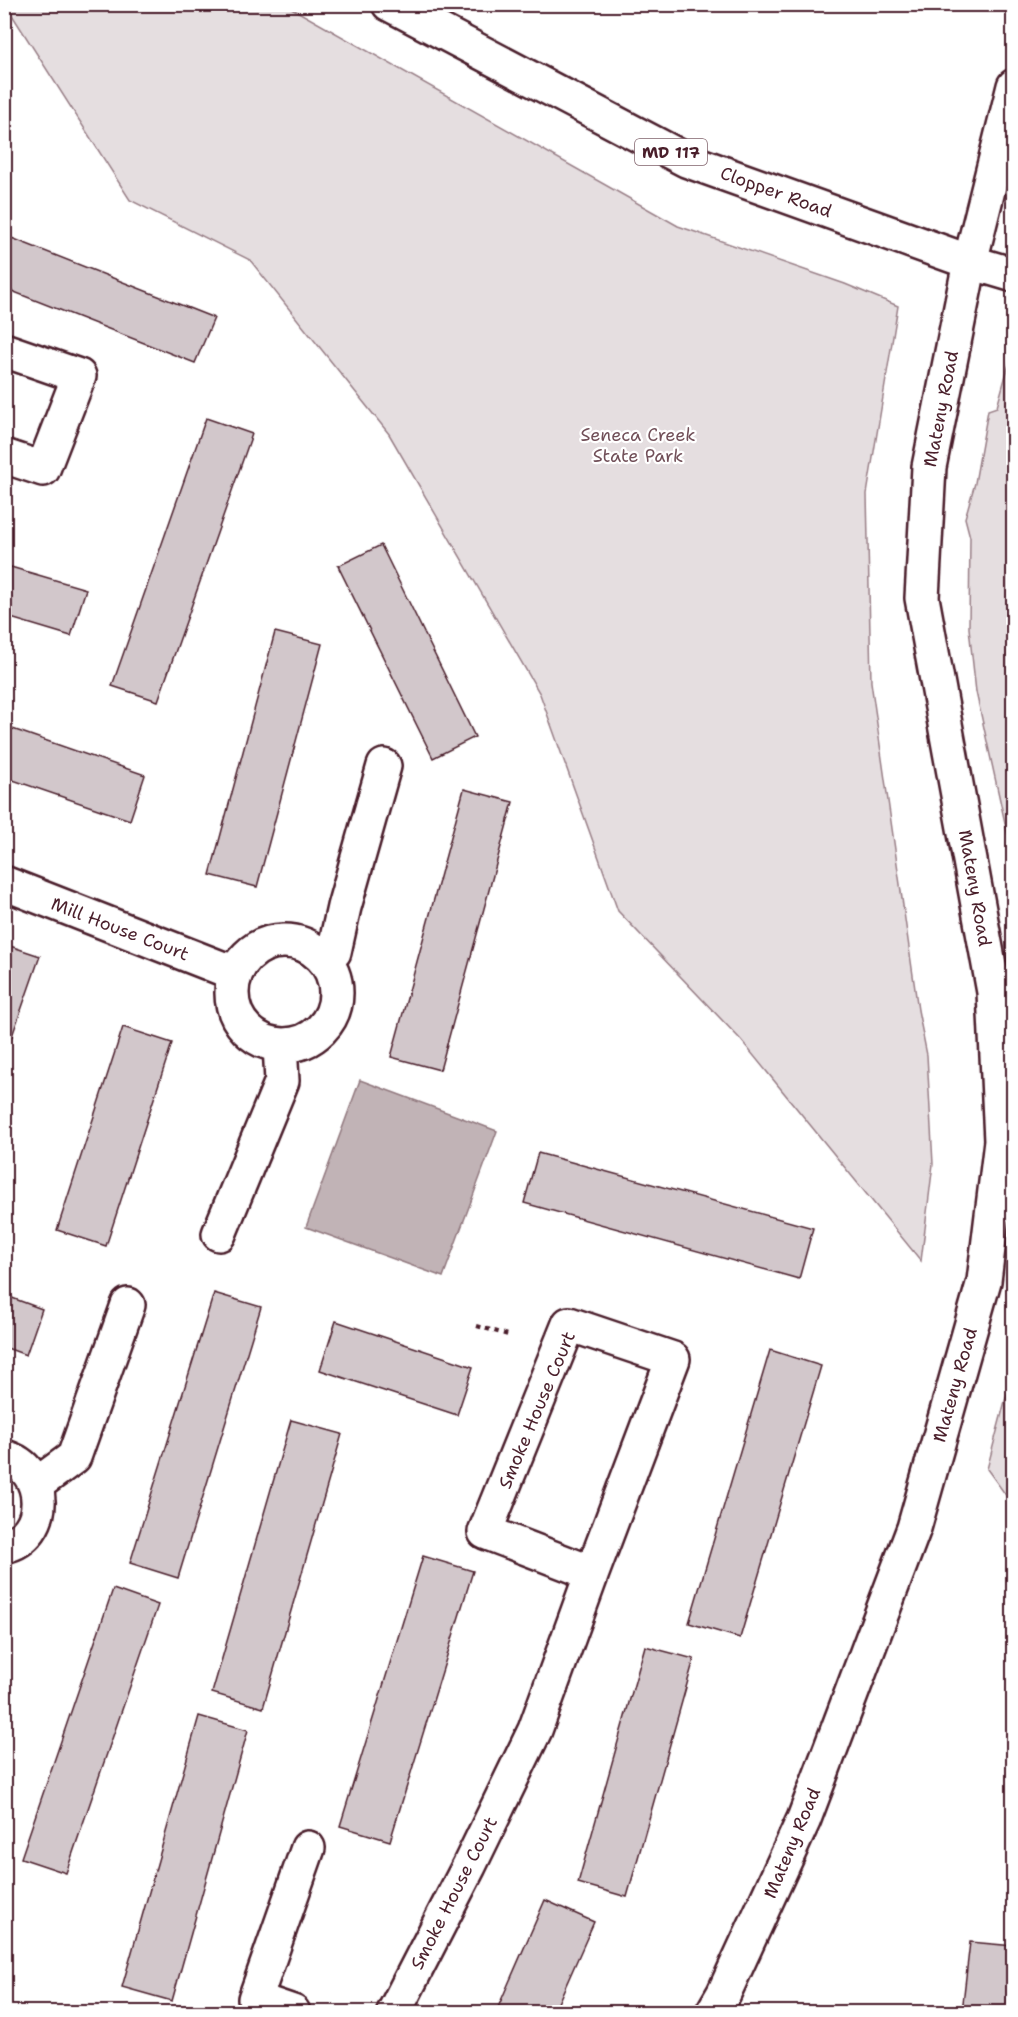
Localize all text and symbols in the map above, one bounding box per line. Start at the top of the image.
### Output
road number: MD 117 [635,139,707,165]
street label: Clopper Road [717,161,835,223]
street label: Mateny Road [918,349,964,469]
park label: Seneca Creek State Park [580,423,696,468]
street label: Mateny Road [953,828,997,948]
street label: Mill House Court [48,892,193,966]
street label: Mateny Road [927,1325,983,1445]
street label: Smoke House Court [493,1328,581,1492]
street label: Mateny Road [758,1784,826,1902]
street label: Smoke House Court [405,1812,503,1974]

